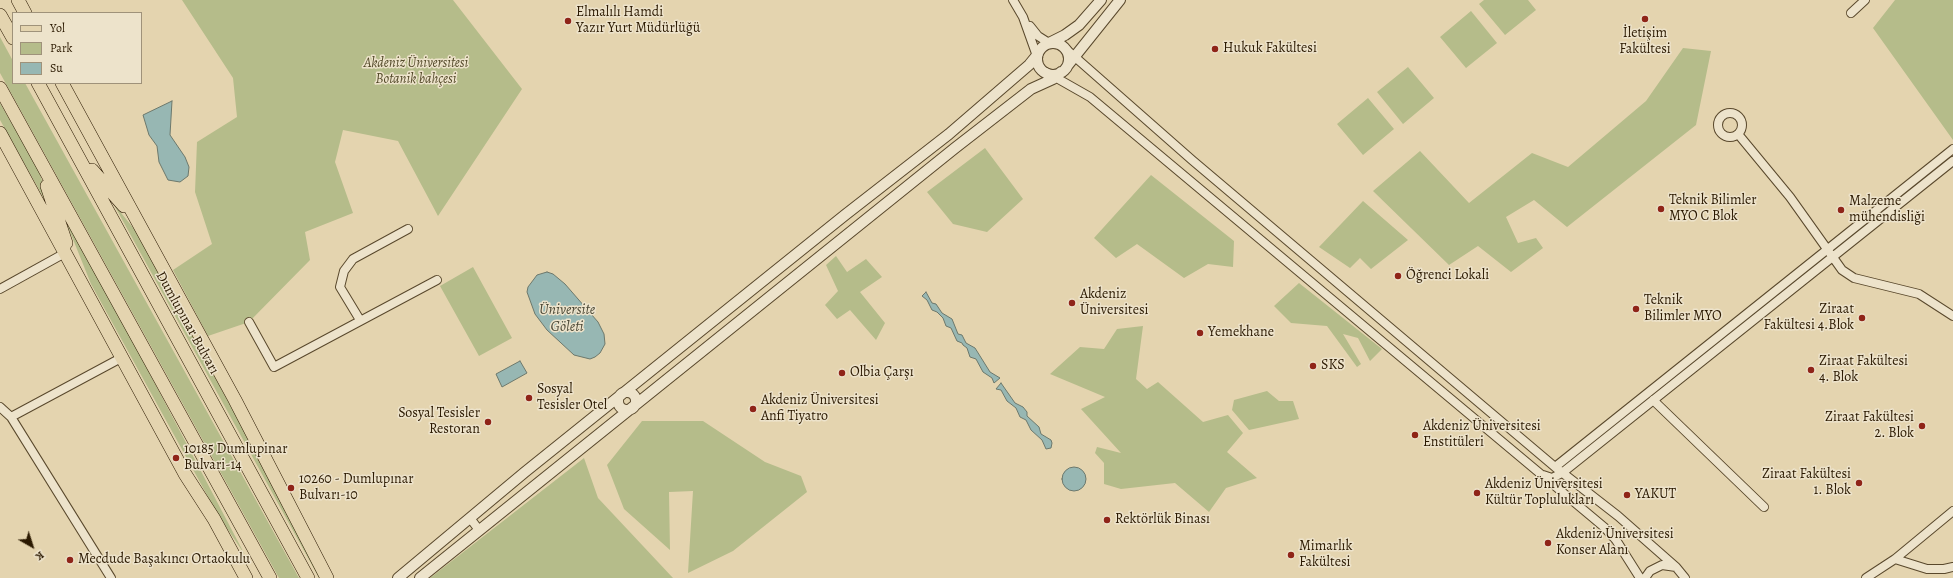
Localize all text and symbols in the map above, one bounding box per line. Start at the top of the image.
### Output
place label: Elmalılı Hamdi Yazır Yurt Müdürlüğü [576,5,700,38]
legend [12,12,142,84]
marker: İletişim Fakültesi [1640,14,1650,24]
marker: Elmalılı Hamdi Yazır Yurt Müdürlüğü [563,16,573,26]
text: Yol [50,20,65,36]
place label: İletişim Fakültesi [1619,26,1671,58]
text: Park [50,40,73,56]
place label: Hukuk Fakültesi [1223,41,1317,57]
marker: Hukuk Fakültesi [1210,44,1220,54]
park label: Akdeniz Üniversitesi Botanik bahçesi [364,56,468,88]
text: Su [50,60,63,76]
place label: Teknik Bilimler MYO C Blok [1669,193,1757,226]
place label: Malzeme mühendisliği [1849,194,1925,226]
marker: Teknik Bilimler MYO C Blok [1656,204,1666,214]
marker: Malzeme mühendisliği [1836,205,1846,215]
place label: Öğrenci Lokali [1406,268,1489,284]
street label: Dumlupınar Bulvarı [152,269,222,377]
marker: Öğrenci Lokali [1393,271,1403,281]
place label: Akdeniz Üniversitesi [1080,287,1149,320]
place label: Teknik Bilimler MYO [1644,293,1722,326]
marker: Akdeniz Üniversitesi [1067,298,1077,308]
water label: Üniversite Göleti [539,301,595,336]
place label: Ziraat Fakültesi 4.Blok [1763,302,1854,334]
marker: Teknik Bilimler MYO [1631,304,1641,314]
marker: Ziraat Fakültesi 4.Blok [1857,313,1867,323]
place label: Yemekhane [1208,325,1274,341]
marker: Yemekhane [1195,328,1205,338]
place label: Ziraat Fakültesi 4. Blok [1819,354,1908,386]
place label: SKS [1321,358,1345,374]
marker: SKS [1308,361,1318,371]
place label: Olbia Çarşı [850,365,914,381]
marker: Ziraat Fakültesi 4. Blok [1806,365,1816,375]
marker: Olbia Çarşı [837,368,847,378]
place label: Sosyal Tesisler Otel [537,382,607,414]
marker: Sosyal Tesisler Otel [524,393,534,403]
place label: Akdeniz Üniversitesi Anfi Tiyatro [761,393,879,426]
marker: Akdeniz Üniversitesi Anfi Tiyatro [748,404,758,414]
place label: Sosyal Tesisler Restoran [398,406,480,438]
place label: Ziraat Fakültesi 2. Blok [1825,410,1914,442]
marker: Sosyal Tesisler Restoran [483,417,493,427]
place label: Akdeniz Üniversitesi Enstitüleri [1423,419,1541,452]
marker: Ziraat Fakültesi 2. Blok [1917,421,1927,431]
marker: Akdeniz Üniversitesi Enstitüleri [1410,430,1420,440]
place label: 10185 Dumlupinar Bulvari-14 [184,442,288,474]
marker: 10185 Dumlupinar Bulvari-14 [171,453,181,463]
place label: Ziraat Fakültesi 1. Blok [1762,467,1851,500]
place label: 10260 - Dumlupınar Bulvarı-10 [299,472,414,504]
place label: Akdeniz Üniversitesi Kültür Toplulukları [1485,477,1603,510]
marker: Ziraat Fakültesi 1. Blok [1854,478,1864,488]
marker: 10260 - Dumlupınar Bulvarı-10 [286,483,296,493]
place label: YAKUT [1635,487,1676,503]
marker: Akdeniz Üniversitesi Kültür Toplulukları [1472,488,1482,498]
marker: YAKUT [1622,490,1632,500]
place label: Rektörlük Binası [1115,512,1210,528]
marker: Rektörlük Binası [1102,515,1112,525]
north arrow [12,526,52,566]
place label: Akdeniz Üniversitesi Konser Alanı [1556,527,1674,560]
marker: Akdeniz Üniversitesi Konser Alanı [1543,538,1553,548]
place label: Mimarlık Fakültesi [1299,539,1353,572]
text: K [32,548,47,564]
marker: Mimarlık Fakültesi [1286,550,1296,560]
place label: Mecdude Başakıncı Ortaokulu [78,552,250,568]
marker: Mecdude Başakıncı Ortaokulu [65,555,75,565]

